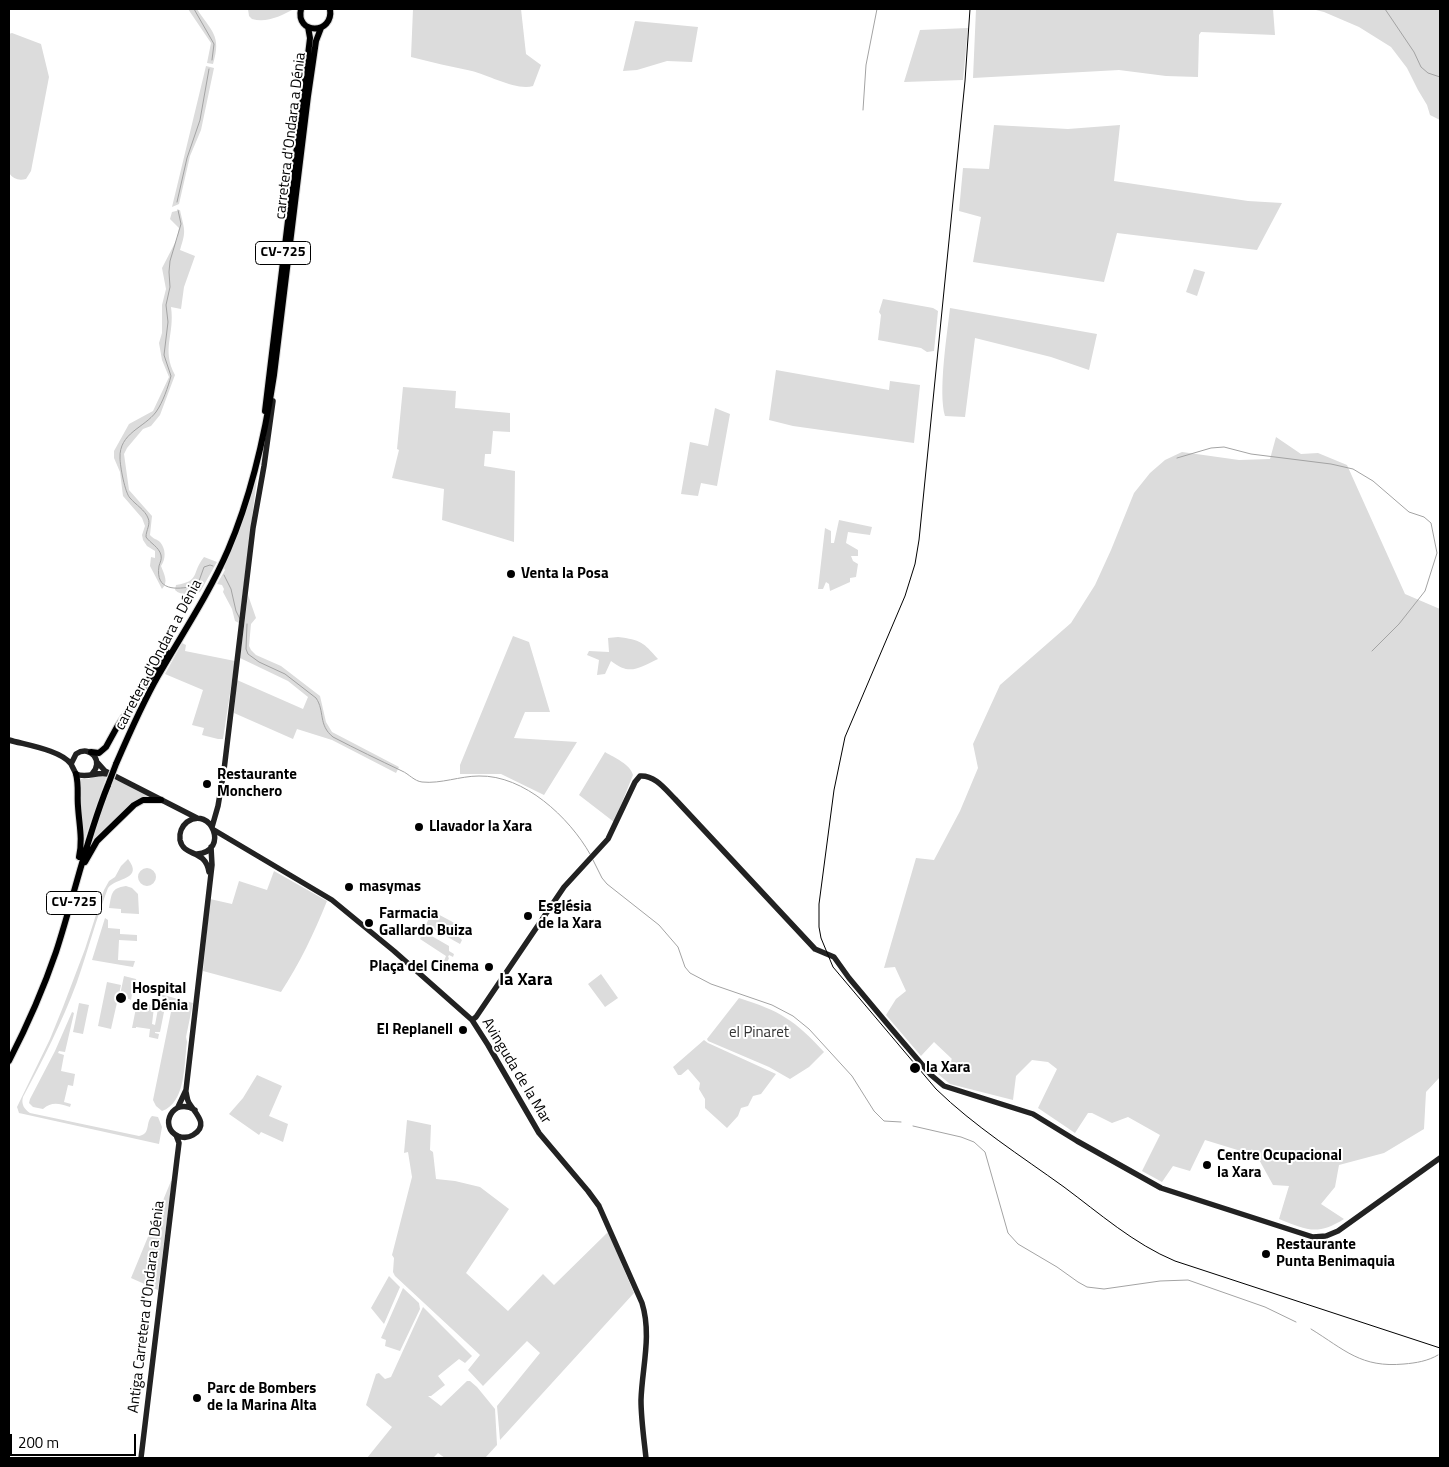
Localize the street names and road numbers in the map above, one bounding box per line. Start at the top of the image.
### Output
street label: carretera d'Ondara a Dénia [272,52,310,220]
road number: CV-725 [256,242,310,264]
street label: carretera d'Ondara a Dénia [112,577,206,733]
road number: CV-725 [46,891,102,914]
street label: Avinguda de la Mar [477,1015,555,1127]
street label: Antiga Carretera d'Ondara a Dénia [125,1200,169,1414]

